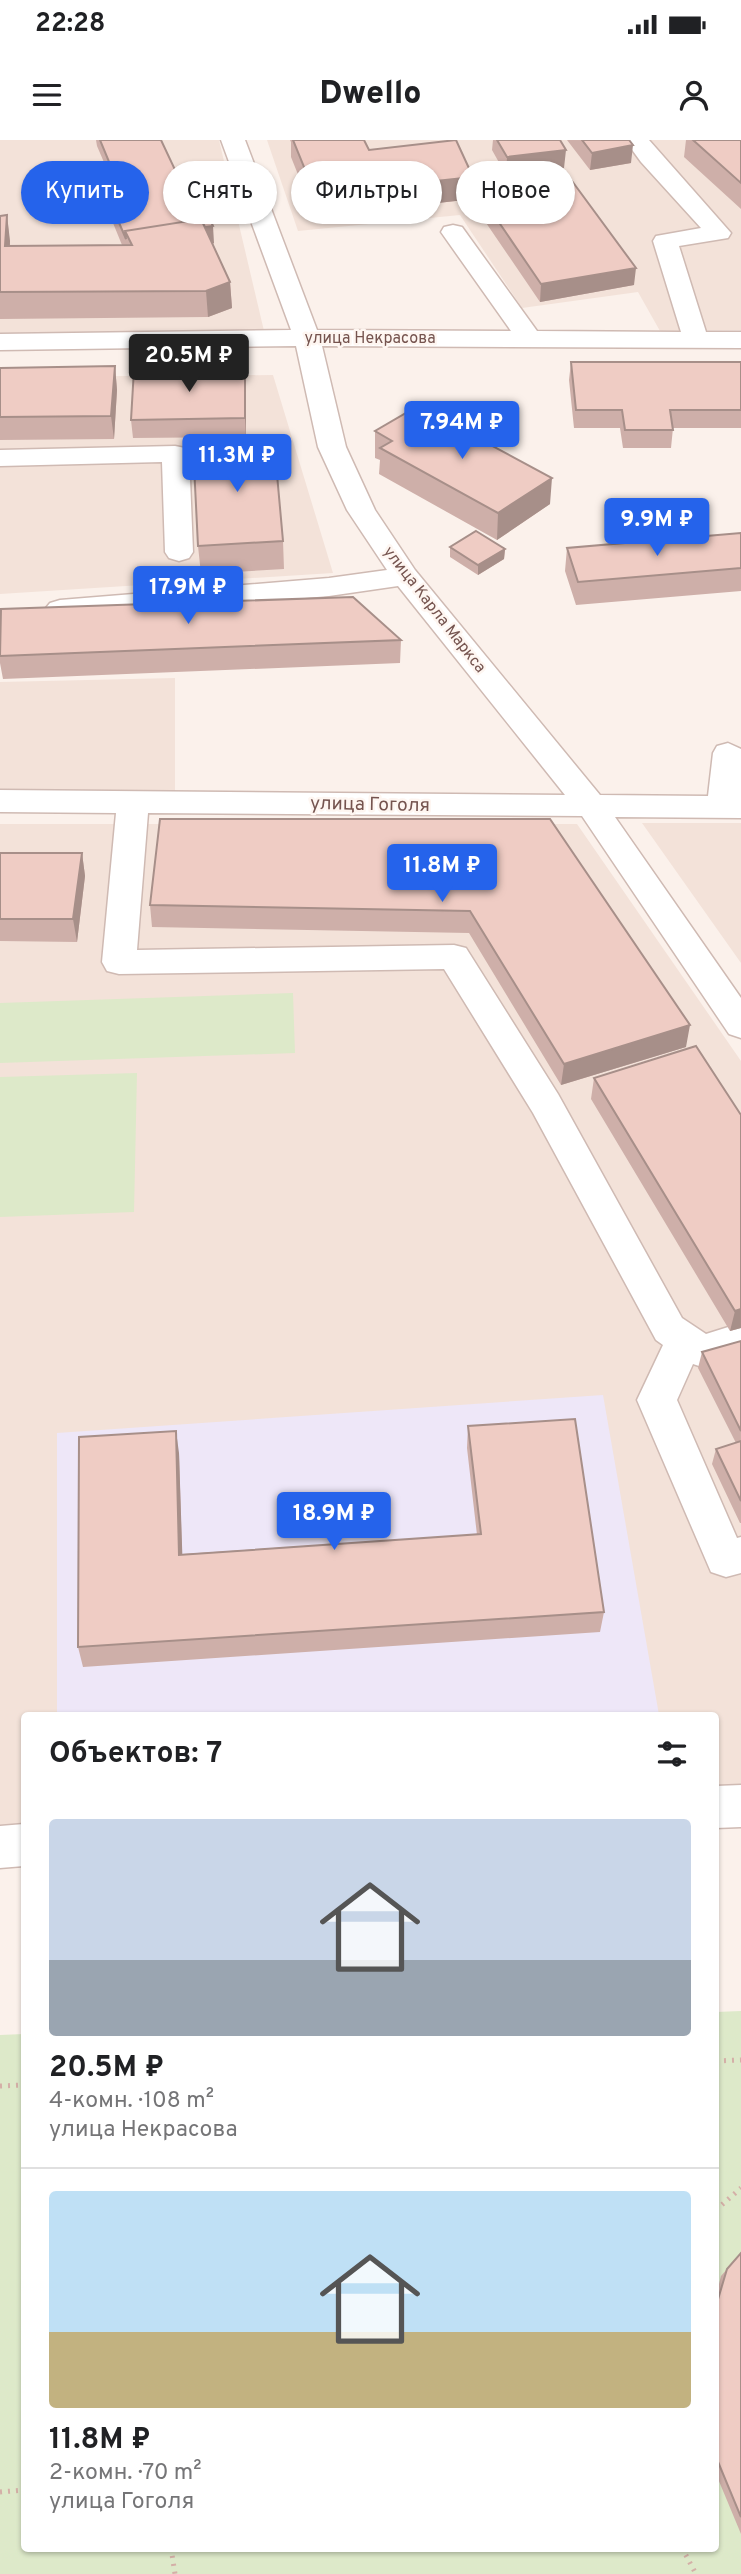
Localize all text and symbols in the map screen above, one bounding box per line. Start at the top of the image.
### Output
text: 22:28 [35,8,105,41]
text: Dwello [319,75,422,115]
icon: menu [28,76,66,114]
icon: person [675,76,713,114]
chip: Купить [21,161,149,224]
chip: Снять [163,161,277,224]
chip: Фильтры [291,161,442,224]
chip: Новое [456,161,575,224]
street label: улица Некрасова [304,329,436,349]
pin: 20.5M ₽ [124,334,254,394]
text: 20.5M ₽ [145,342,233,371]
pin: 7.94M ₽ [397,402,527,461]
text: 7.94M ₽ [420,409,504,438]
pin: 11.3M ₽ [172,434,302,494]
text: 11.3M ₽ [198,442,276,471]
pin: 9.9M ₽ [600,498,714,558]
text: 9.9M ₽ [620,506,694,535]
street label: улица Карла Маркса [378,543,490,677]
pin: 17.9M ₽ [123,566,253,626]
text: 17.9M ₽ [149,574,227,603]
street label: улица Гоголя [310,792,430,818]
pin: 11.8M ₽ [377,844,507,904]
text: 11.8M ₽ [403,852,481,881]
pin: 18.9M ₽ [269,1492,399,1552]
text: 18.9M ₽ [293,1500,375,1529]
icon: filters [653,1735,691,1773]
text: Объектов: 7 [49,1736,222,1773]
icon: home [307,1864,433,1990]
text: 20.5M ₽ [49,2050,164,2087]
text: 4-комн. · 108 m² [49,2087,214,2116]
text: улица Некрасова [49,2116,237,2145]
icon: home [307,2236,433,2362]
text: 11.8M ₽ [49,2422,151,2459]
text: 2-комн. · 70 m² [49,2459,202,2488]
text: улица Гоголя [49,2488,194,2517]

